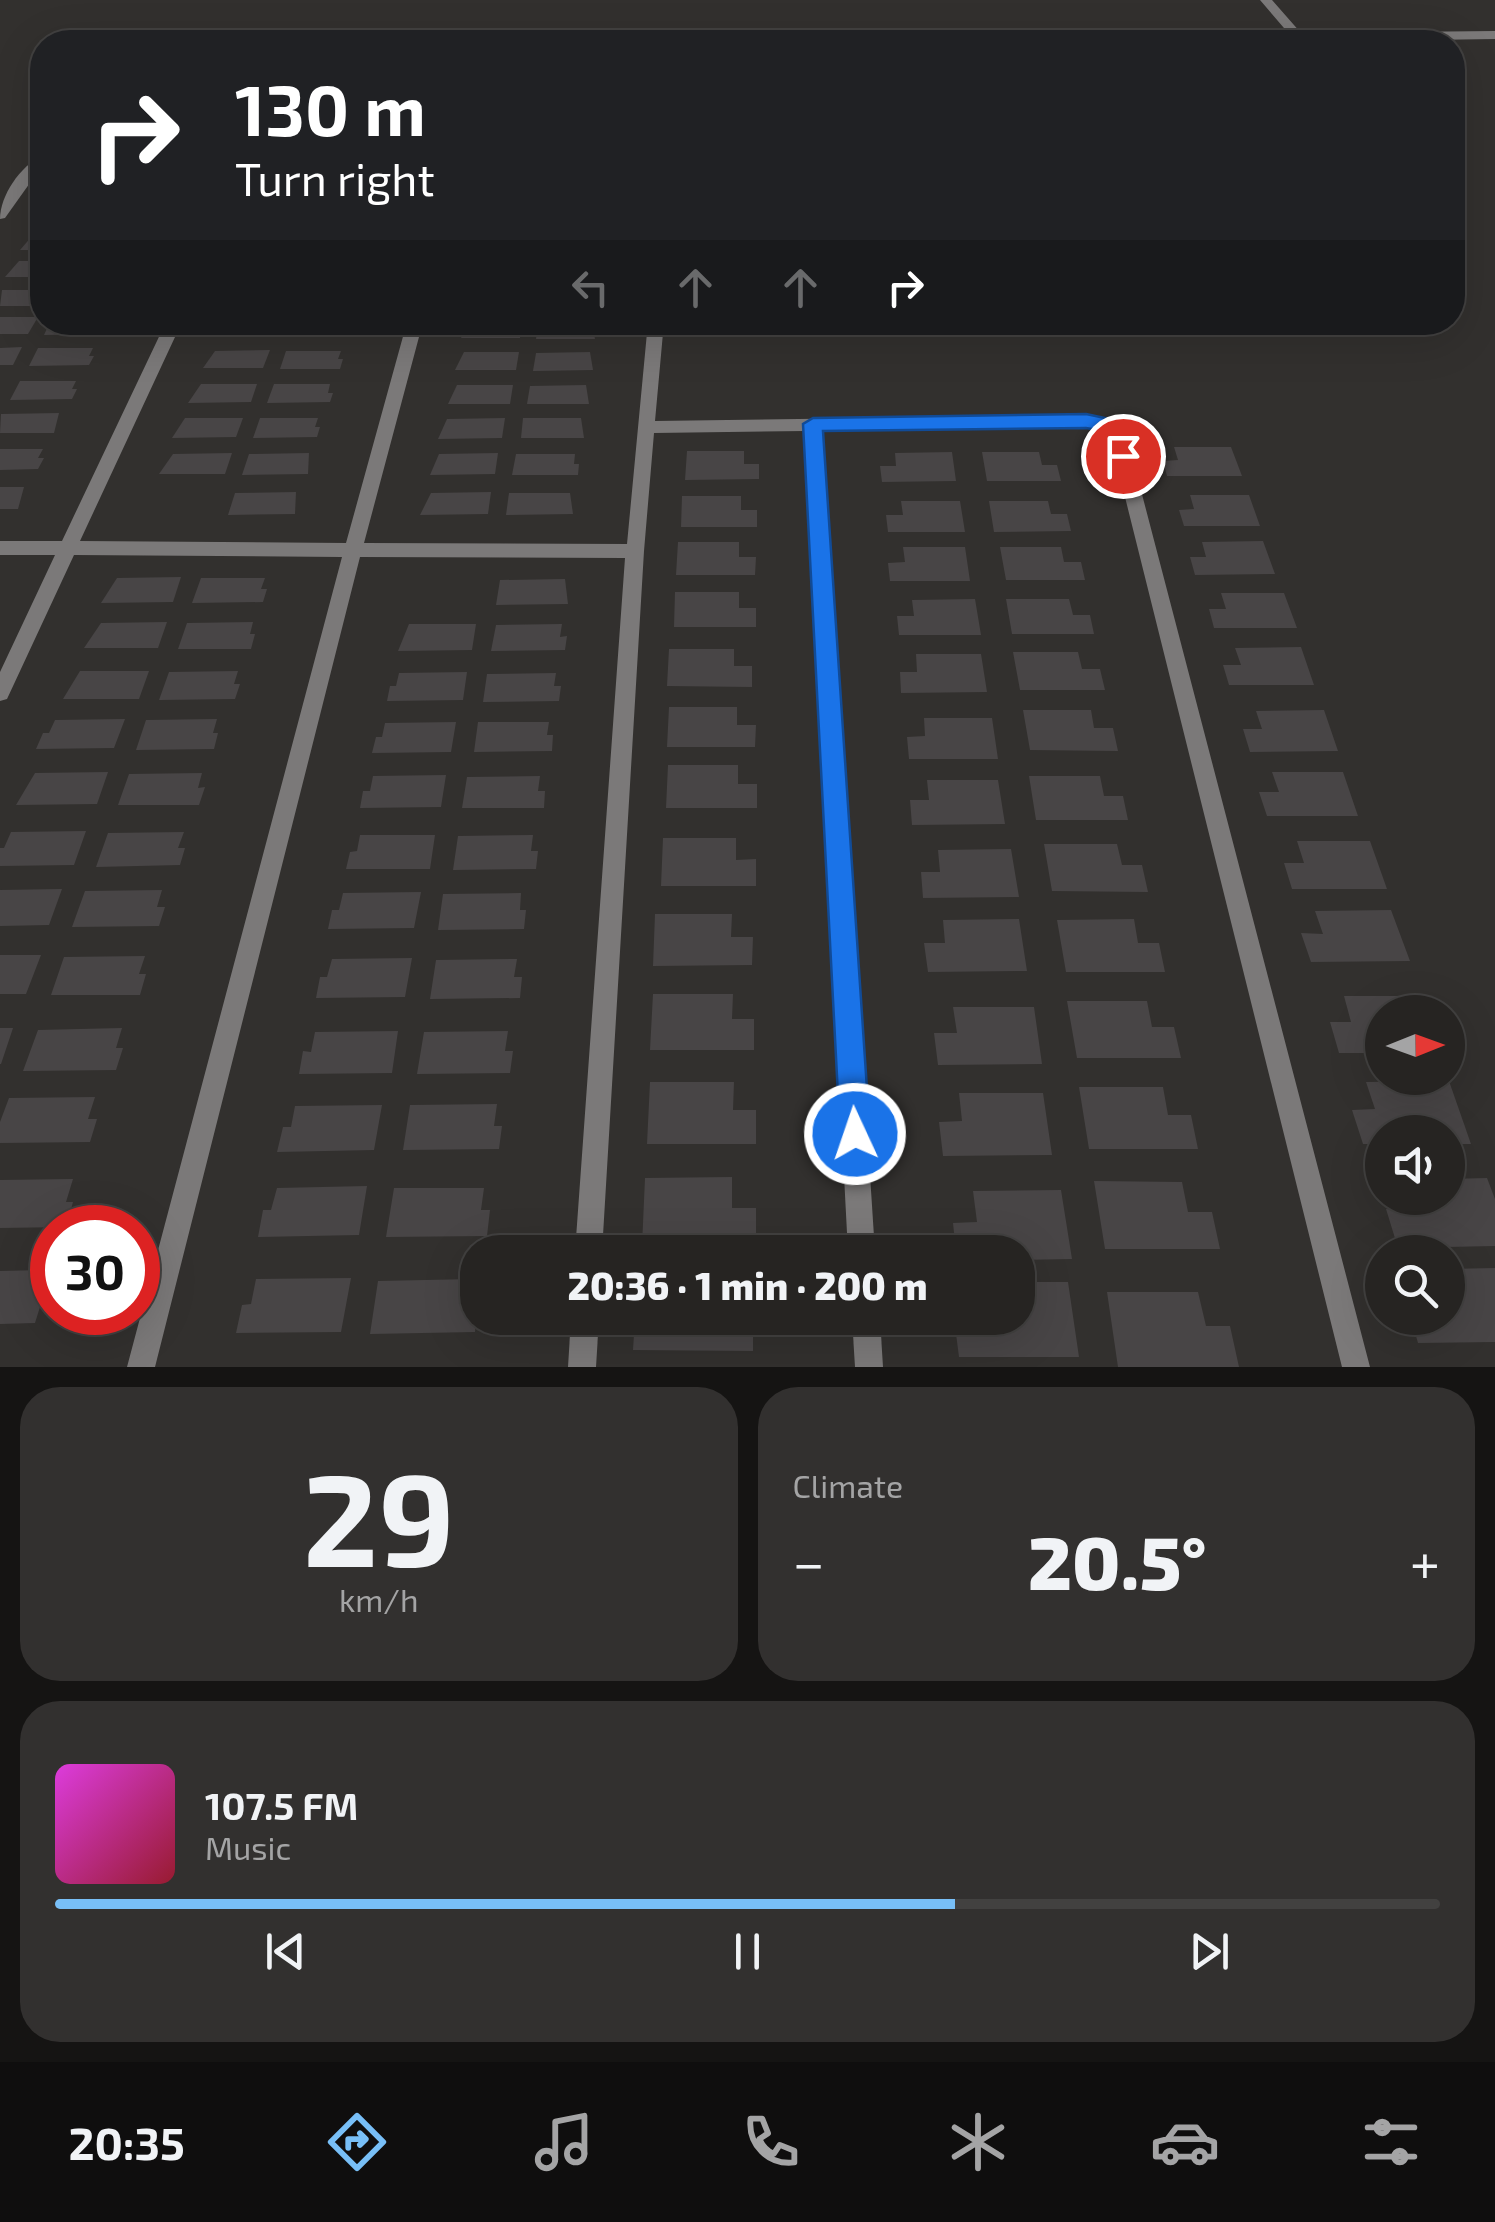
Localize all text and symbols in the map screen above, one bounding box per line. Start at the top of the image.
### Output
text: 130 m [235,66,426,150]
icon: right [70,70,200,200]
text: Turn right [235,151,435,205]
icon: left [563,260,618,315]
icon: ahead [668,260,723,315]
icon: ahead [773,260,828,315]
icon: right [878,260,933,315]
pin [1081,414,1166,499]
icon: arrive [1096,429,1151,484]
north arrow [1365,995,1465,1095]
map controls [1365,995,1465,1335]
position arrow [803,1082,907,1186]
button: sound [1365,1115,1465,1215]
speed limit sign: 30 [30,1205,160,1335]
button: search [1365,1235,1465,1335]
text: 20:36 · 1 min · 200 m [567,1262,928,1308]
text: 29 [303,1437,455,1593]
text: Climate [793,1466,903,1504]
text: 20.5° [1028,1515,1207,1605]
text: − [793,1528,825,1594]
text: + [1410,1528,1440,1594]
text: km/h [339,1580,418,1618]
text: 107.5 FM [205,1782,358,1828]
text: Music [205,1828,291,1866]
icon: previous [258,1924,313,1979]
icon: pause [720,1924,775,1979]
icon: next [1182,1924,1237,1979]
icon: directions [322,2107,392,2177]
icon: music [529,2107,599,2177]
icon: phone [736,2107,806,2177]
icon: climate [943,2107,1013,2177]
icon: car [1150,2107,1220,2177]
icon: filters [1356,2107,1426,2177]
text: 20:35 [68,2115,185,2169]

